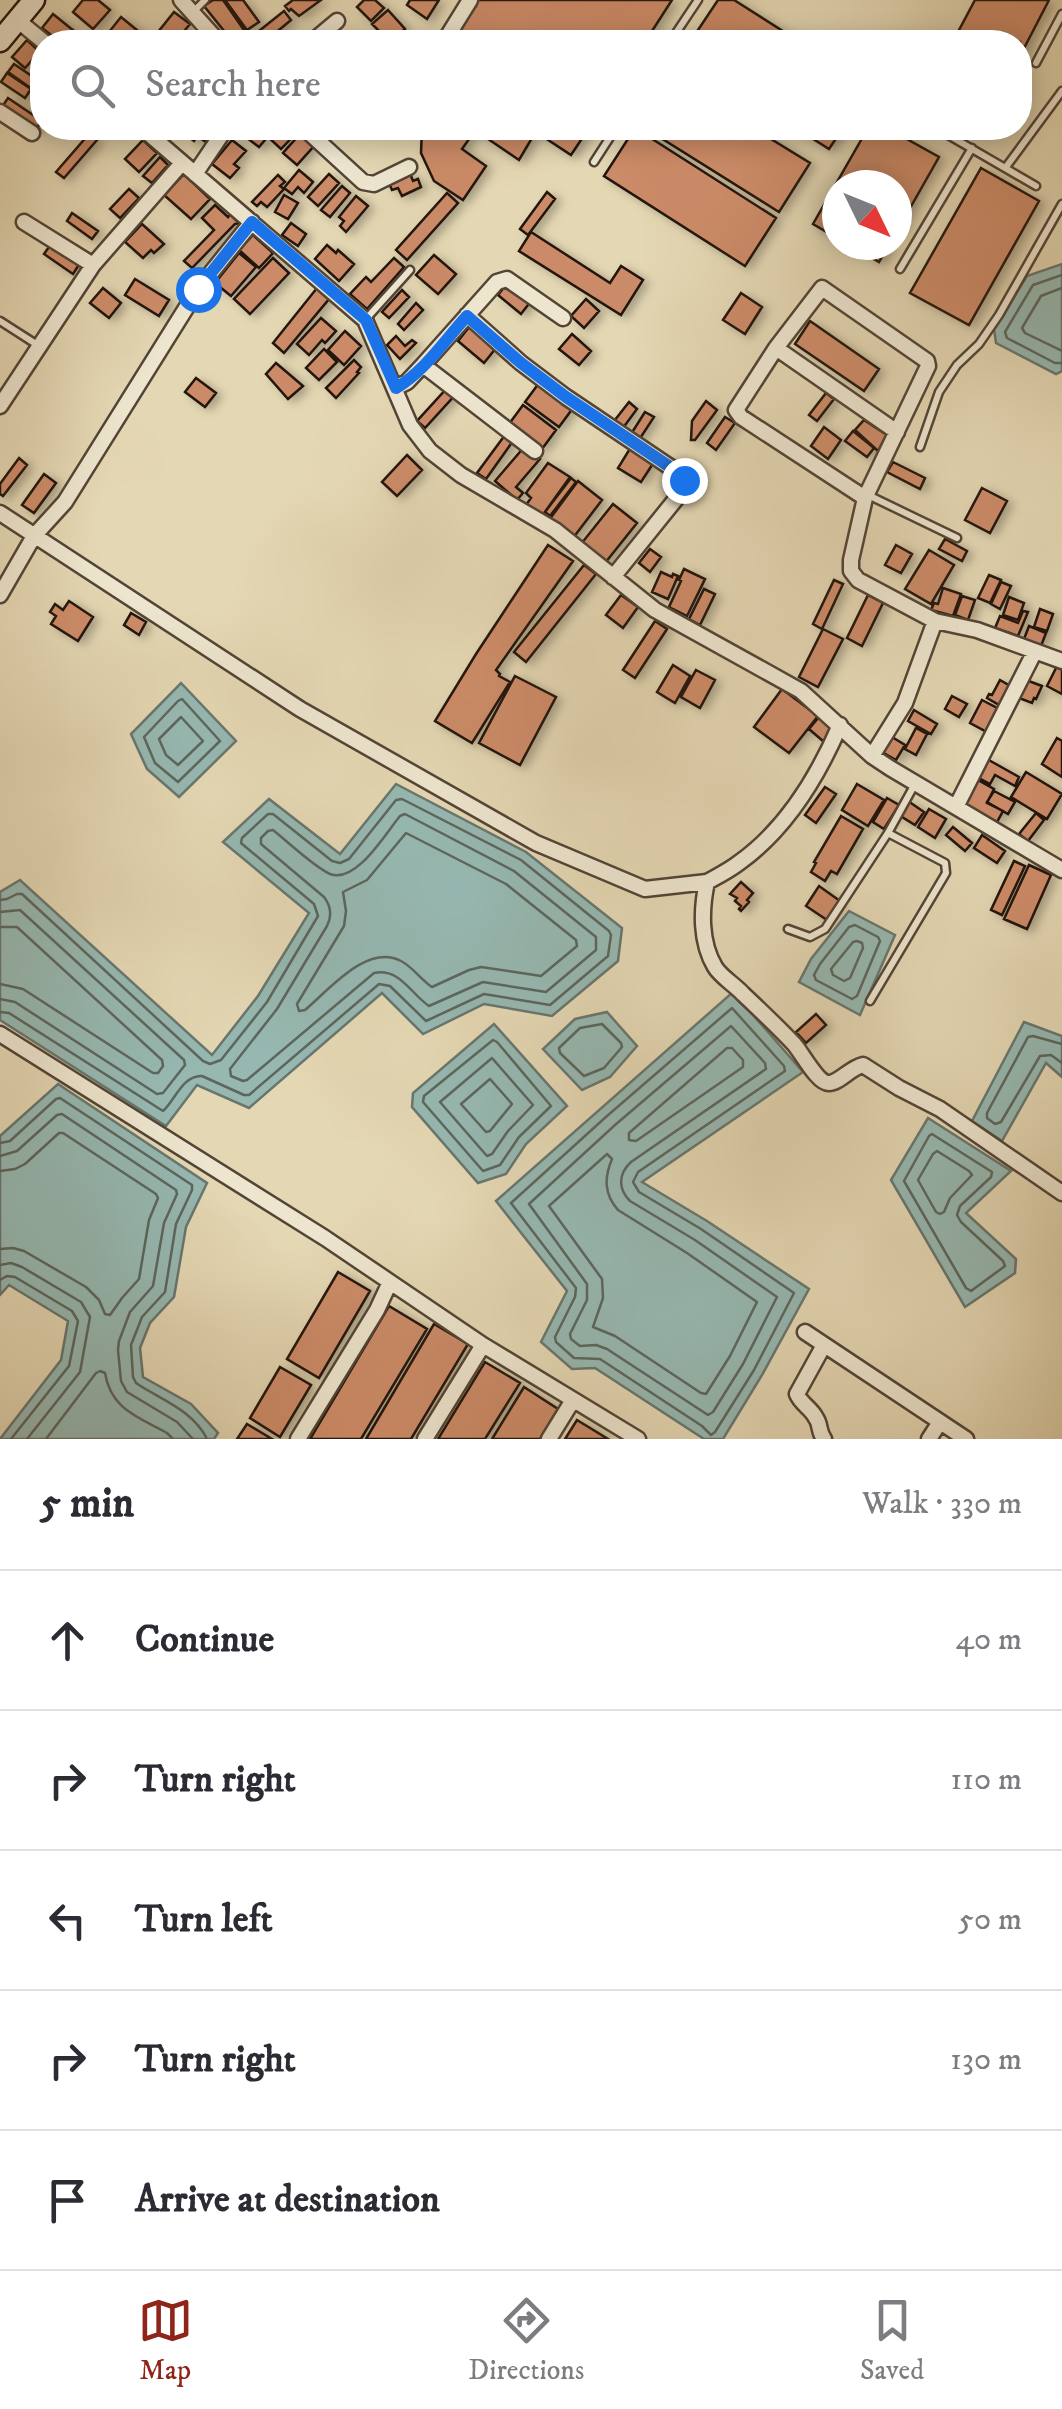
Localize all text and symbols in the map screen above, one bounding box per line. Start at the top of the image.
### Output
search box [30,30,1032,140]
icon: search [65,58,120,113]
text: Search here [145,61,321,109]
north arrow [822,170,912,260]
route start [176,267,222,313]
route end [662,458,708,504]
text: 5 min [40,1478,134,1530]
text: Walk · 330 m [862,1484,1022,1524]
icon: ahead [40,1613,95,1668]
text: Continue [135,1616,274,1664]
text: 40 m [955,1620,1022,1660]
icon: right [40,1753,95,1808]
text: Turn right [135,1756,296,1804]
text: 110 m [950,1760,1022,1800]
icon: left [40,1893,95,1948]
text: Turn left [135,1896,273,1944]
text: 50 m [958,1900,1022,1940]
icon: right [40,2033,95,2088]
text: Turn right [135,2036,296,2084]
text: 130 m [950,2040,1022,2080]
icon: arrive [40,2173,95,2228]
text: Arrive at destination [135,2176,440,2224]
tab: Map [138,2293,193,2388]
tab: Directions [468,2293,584,2388]
tab: Saved [860,2293,924,2388]

